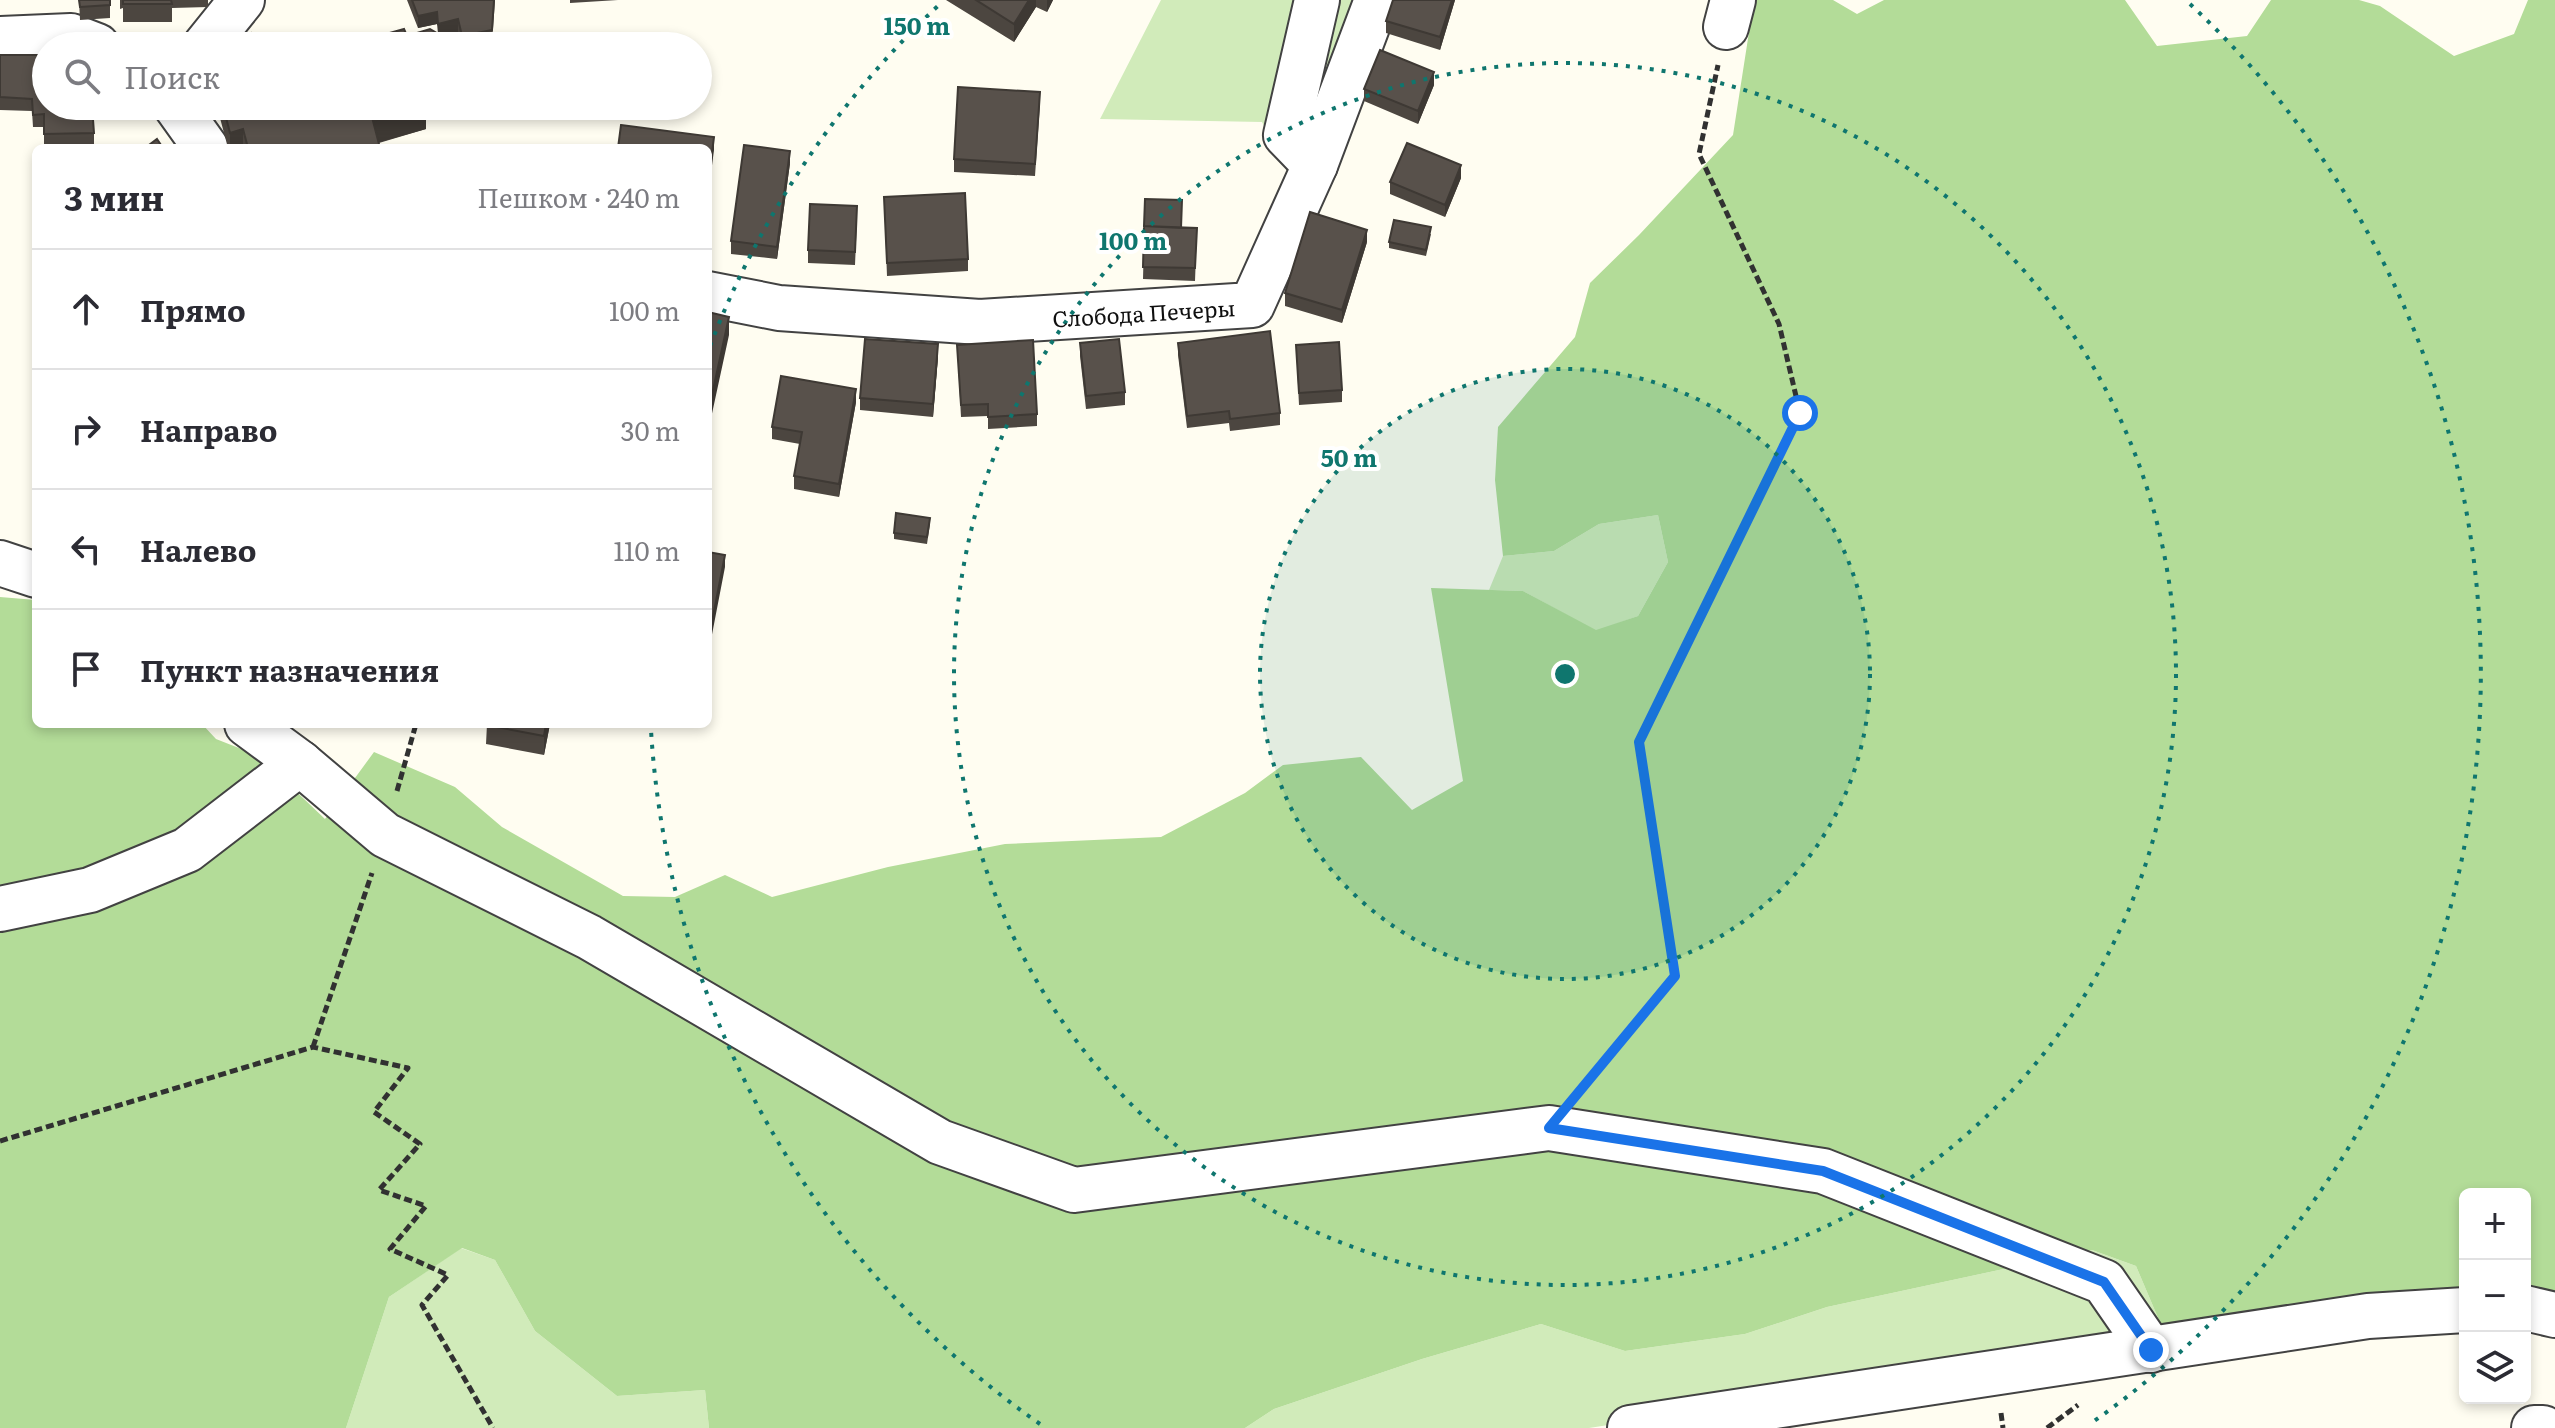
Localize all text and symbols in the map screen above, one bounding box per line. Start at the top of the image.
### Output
text: 150 m [884,7,950,42]
search box [32,32,712,120]
icon: search [60,54,104,98]
text: Поиск [124,54,220,98]
text: 3 мин [64,171,164,221]
text: Пешком · 240 m [477,177,680,216]
text: 100 m [1099,222,1167,257]
icon: ahead [64,287,108,331]
text: Прямо [140,287,246,331]
text: 100 m [609,290,680,329]
street label: Слобода Печеры [1051,290,1236,334]
route start [1782,395,1818,431]
icon: right [64,407,108,451]
text: Направо [140,407,278,451]
text: 30 m [620,410,680,449]
text: 50 m [1321,439,1377,474]
icon: left [64,527,108,571]
text: Налево [140,527,256,571]
text: 110 m [613,530,680,569]
icon: arrive [64,647,108,691]
text: Пункт назначения [140,647,439,691]
centre of rings [1551,660,1579,688]
map controls [2459,1188,2531,1404]
button: + [2459,1188,2531,1260]
button: − [2459,1260,2531,1332]
route end [2133,1332,2169,1368]
button: layers [2459,1332,2531,1404]

